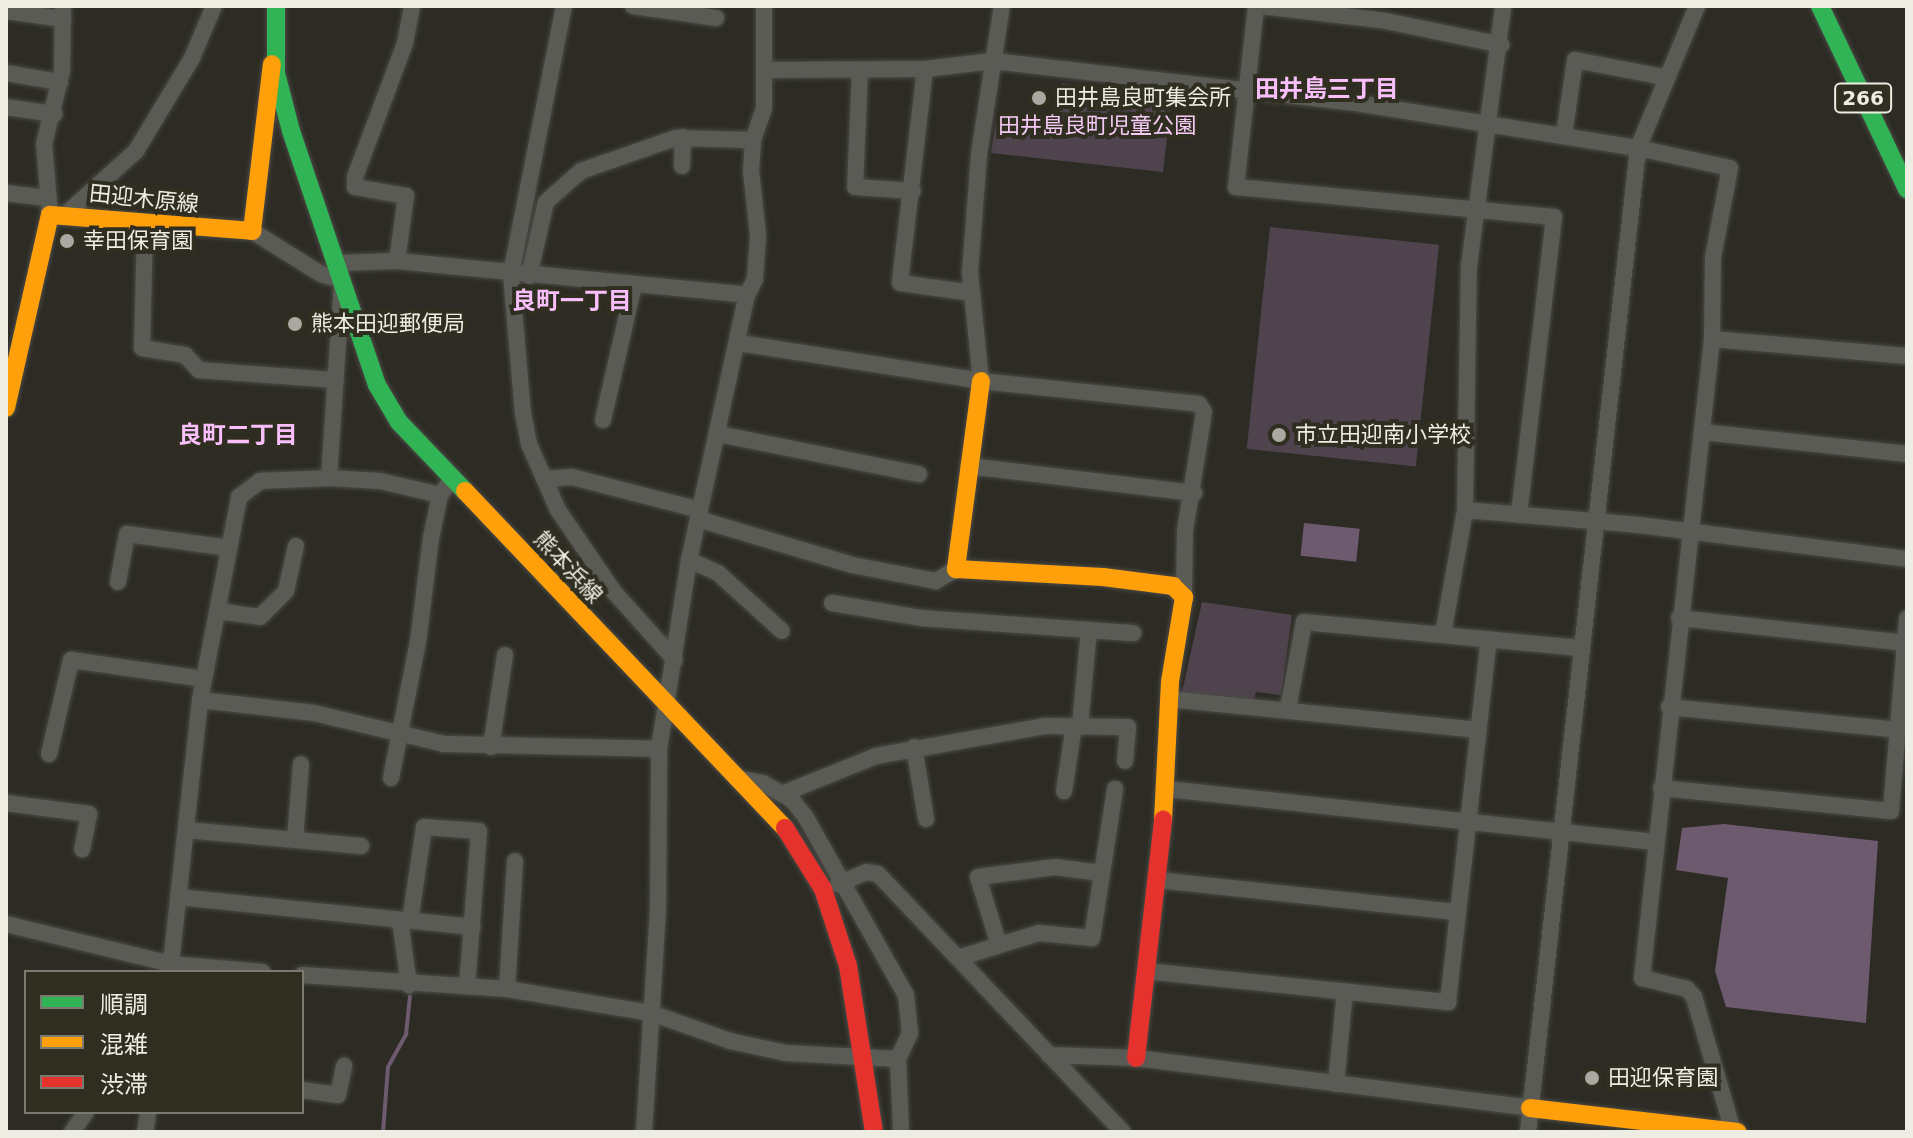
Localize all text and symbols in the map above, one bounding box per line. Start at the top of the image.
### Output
district label: 田井島三丁目 [1255,76,1399,104]
road number: 266 [1833,82,1893,114]
place label: 田井島良町集会所 [1055,85,1231,111]
marker: 田井島良町集会所 [1030,89,1048,107]
park label: 田井島良町児童公園 [998,113,1196,139]
street label: 田迎木原線 [88,180,200,218]
place label: 幸田保育園 [83,228,193,254]
marker: 幸田保育園 [58,232,76,250]
district label: 良町一丁目 [512,288,632,316]
place label: 熊本田迎郵便局 [311,311,465,337]
marker: 熊本田迎郵便局 [286,315,304,333]
district label: 良町二丁目 [178,422,298,450]
place label: 市立田迎南小学校 [1295,422,1471,448]
marker: 市立田迎南小学校 [1270,426,1288,444]
street label: 熊本浜線 [528,526,608,608]
legend [24,970,304,1114]
text: 順調 [100,991,148,1019]
text: 混雑 [100,1031,148,1059]
place label: 田迎保育園 [1608,1065,1718,1091]
marker: 田迎保育園 [1583,1069,1601,1087]
text: 渋滞 [100,1071,148,1099]

